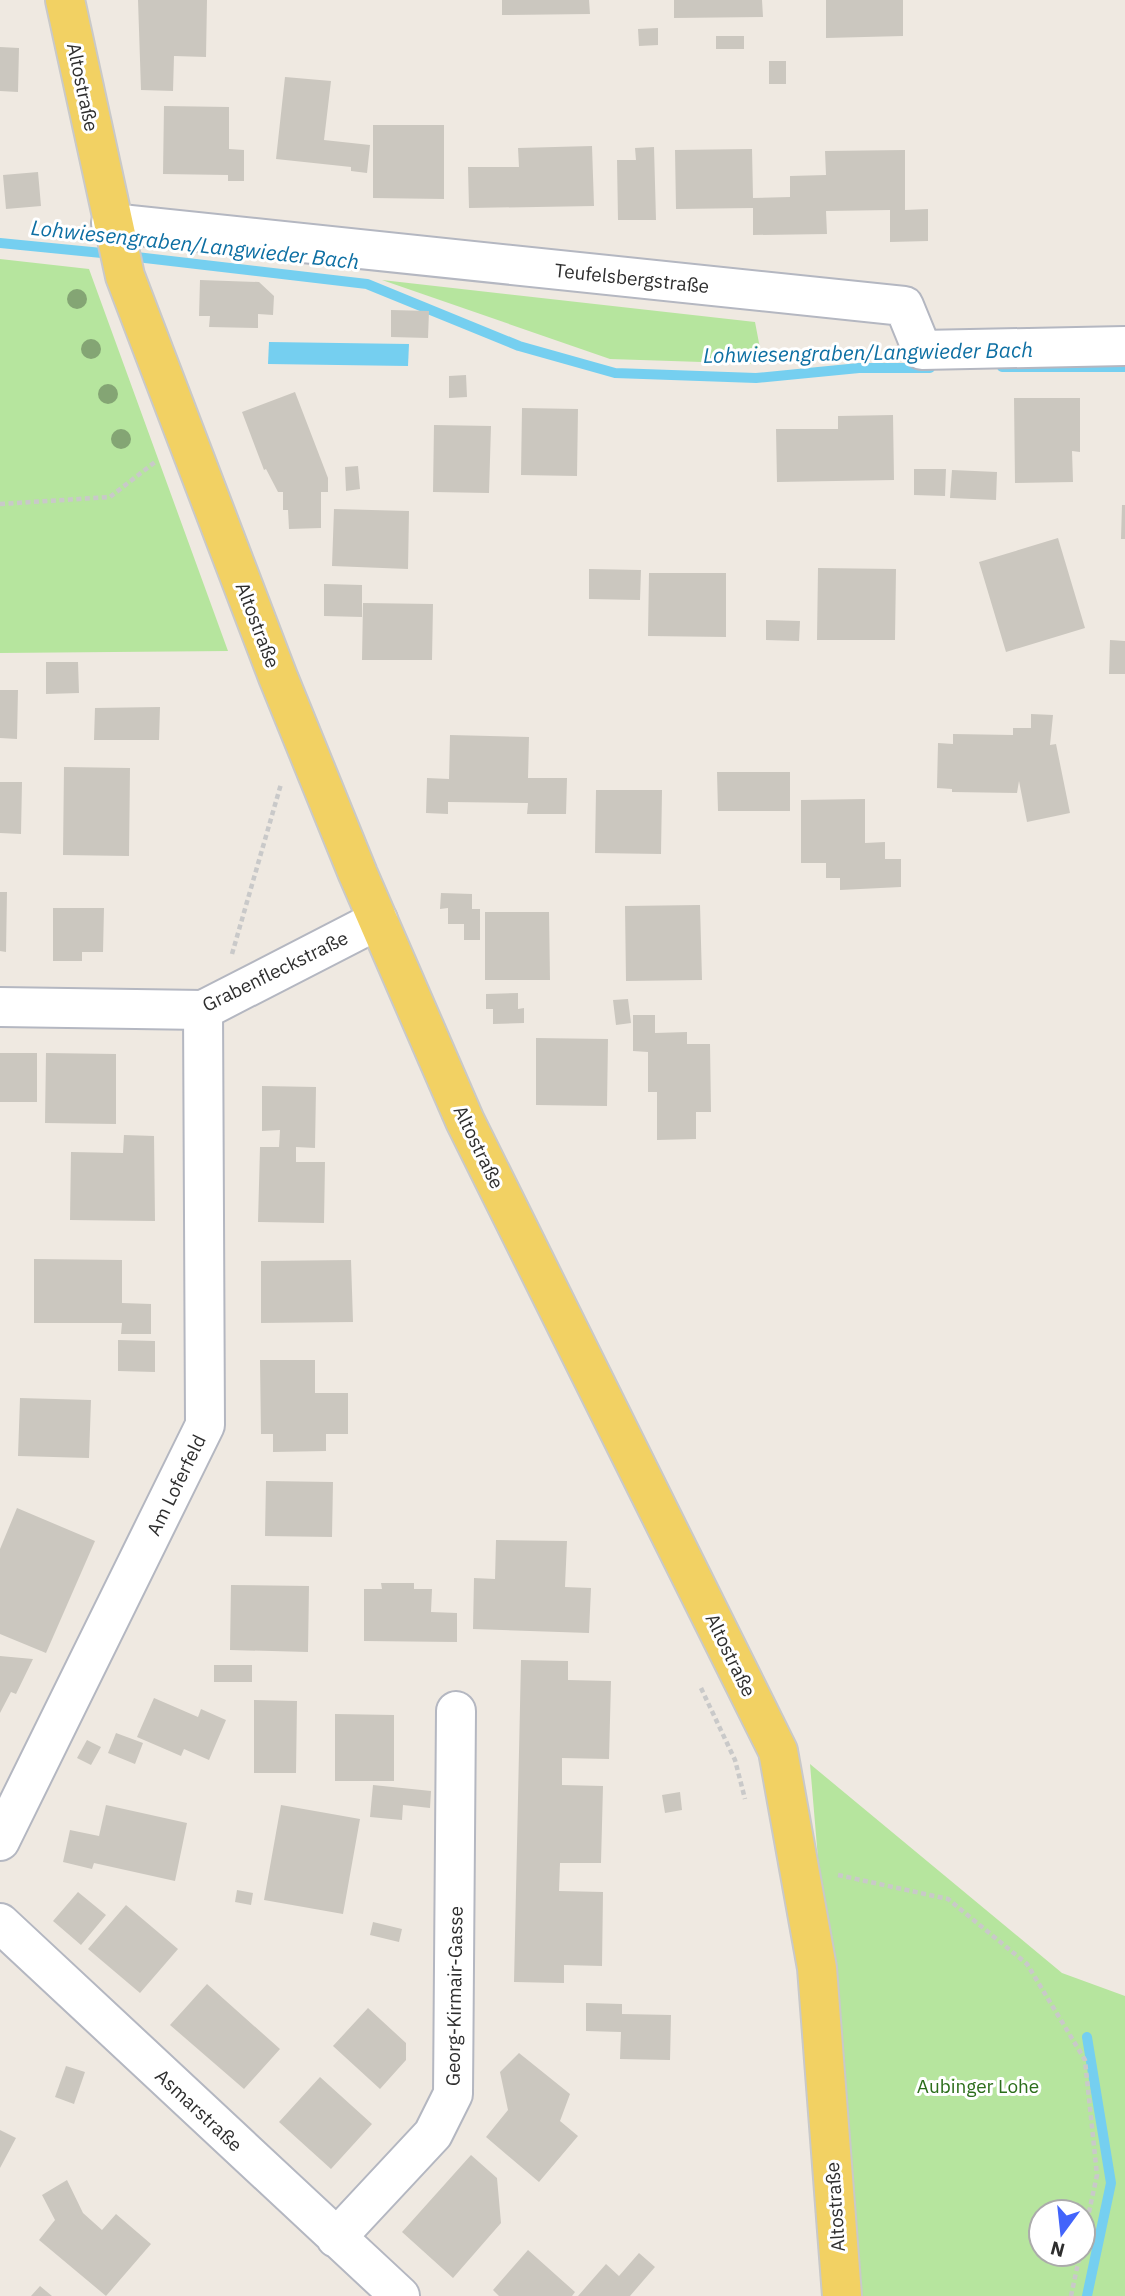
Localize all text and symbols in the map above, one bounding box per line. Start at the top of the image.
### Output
street label: Altostraße [62,41,104,133]
water label: Lohwiesengraben/Langwieder Bach [30,213,361,275]
street label: Teufelsbergstraße [554,258,710,298]
water label: Lohwiesengraben/Langwieder Bach [703,335,1033,369]
street label: Altostraße [231,579,285,671]
street label: Grabenfleckstraße [198,925,352,1017]
street label: Altostraße [449,1101,509,1193]
street label: Am Loferfeld [141,1431,211,1539]
street label: Altostraße [701,1609,761,1701]
street label: Georg-Kirmair-Gasse [440,1906,468,2086]
street label: Asmarstraße [150,2064,248,2156]
park label: Aubinger Lohe [917,2074,1039,2098]
street label: Altostraße [820,2161,850,2253]
north arrow [1027,2198,1097,2268]
text: N [1048,2236,1067,2263]

